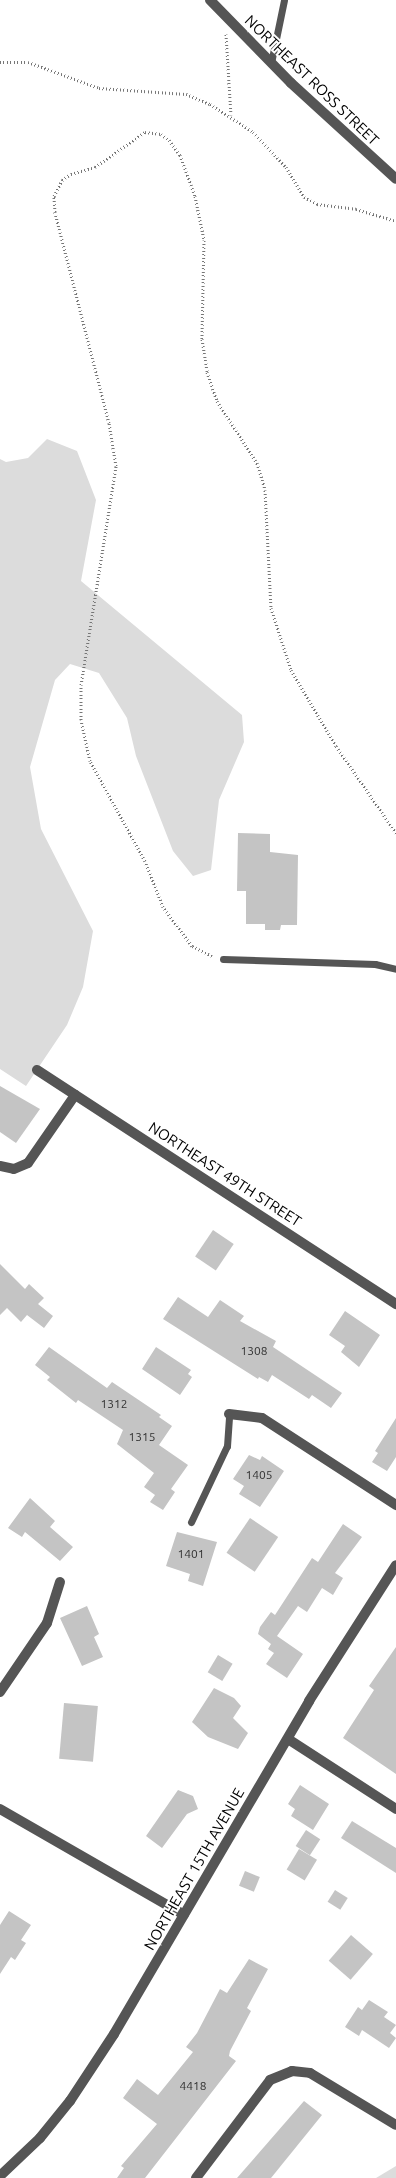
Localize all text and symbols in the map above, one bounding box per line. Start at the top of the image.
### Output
street label: NORTHEAST ROSS STREET [241,11,383,149]
street label: NORTHEAST 49TH STREET [145,1118,305,1230]
house number: 1308 [240,1344,268,1358]
house number: 1312 [100,1397,128,1411]
house number: 1315 [128,1430,156,1444]
house number: 1405 [245,1468,273,1482]
house number: 1401 [177,1547,205,1561]
street label: NORTHEAST 15TH AVENUE [140,1785,248,1953]
house number: 4418 [179,2079,207,2093]

